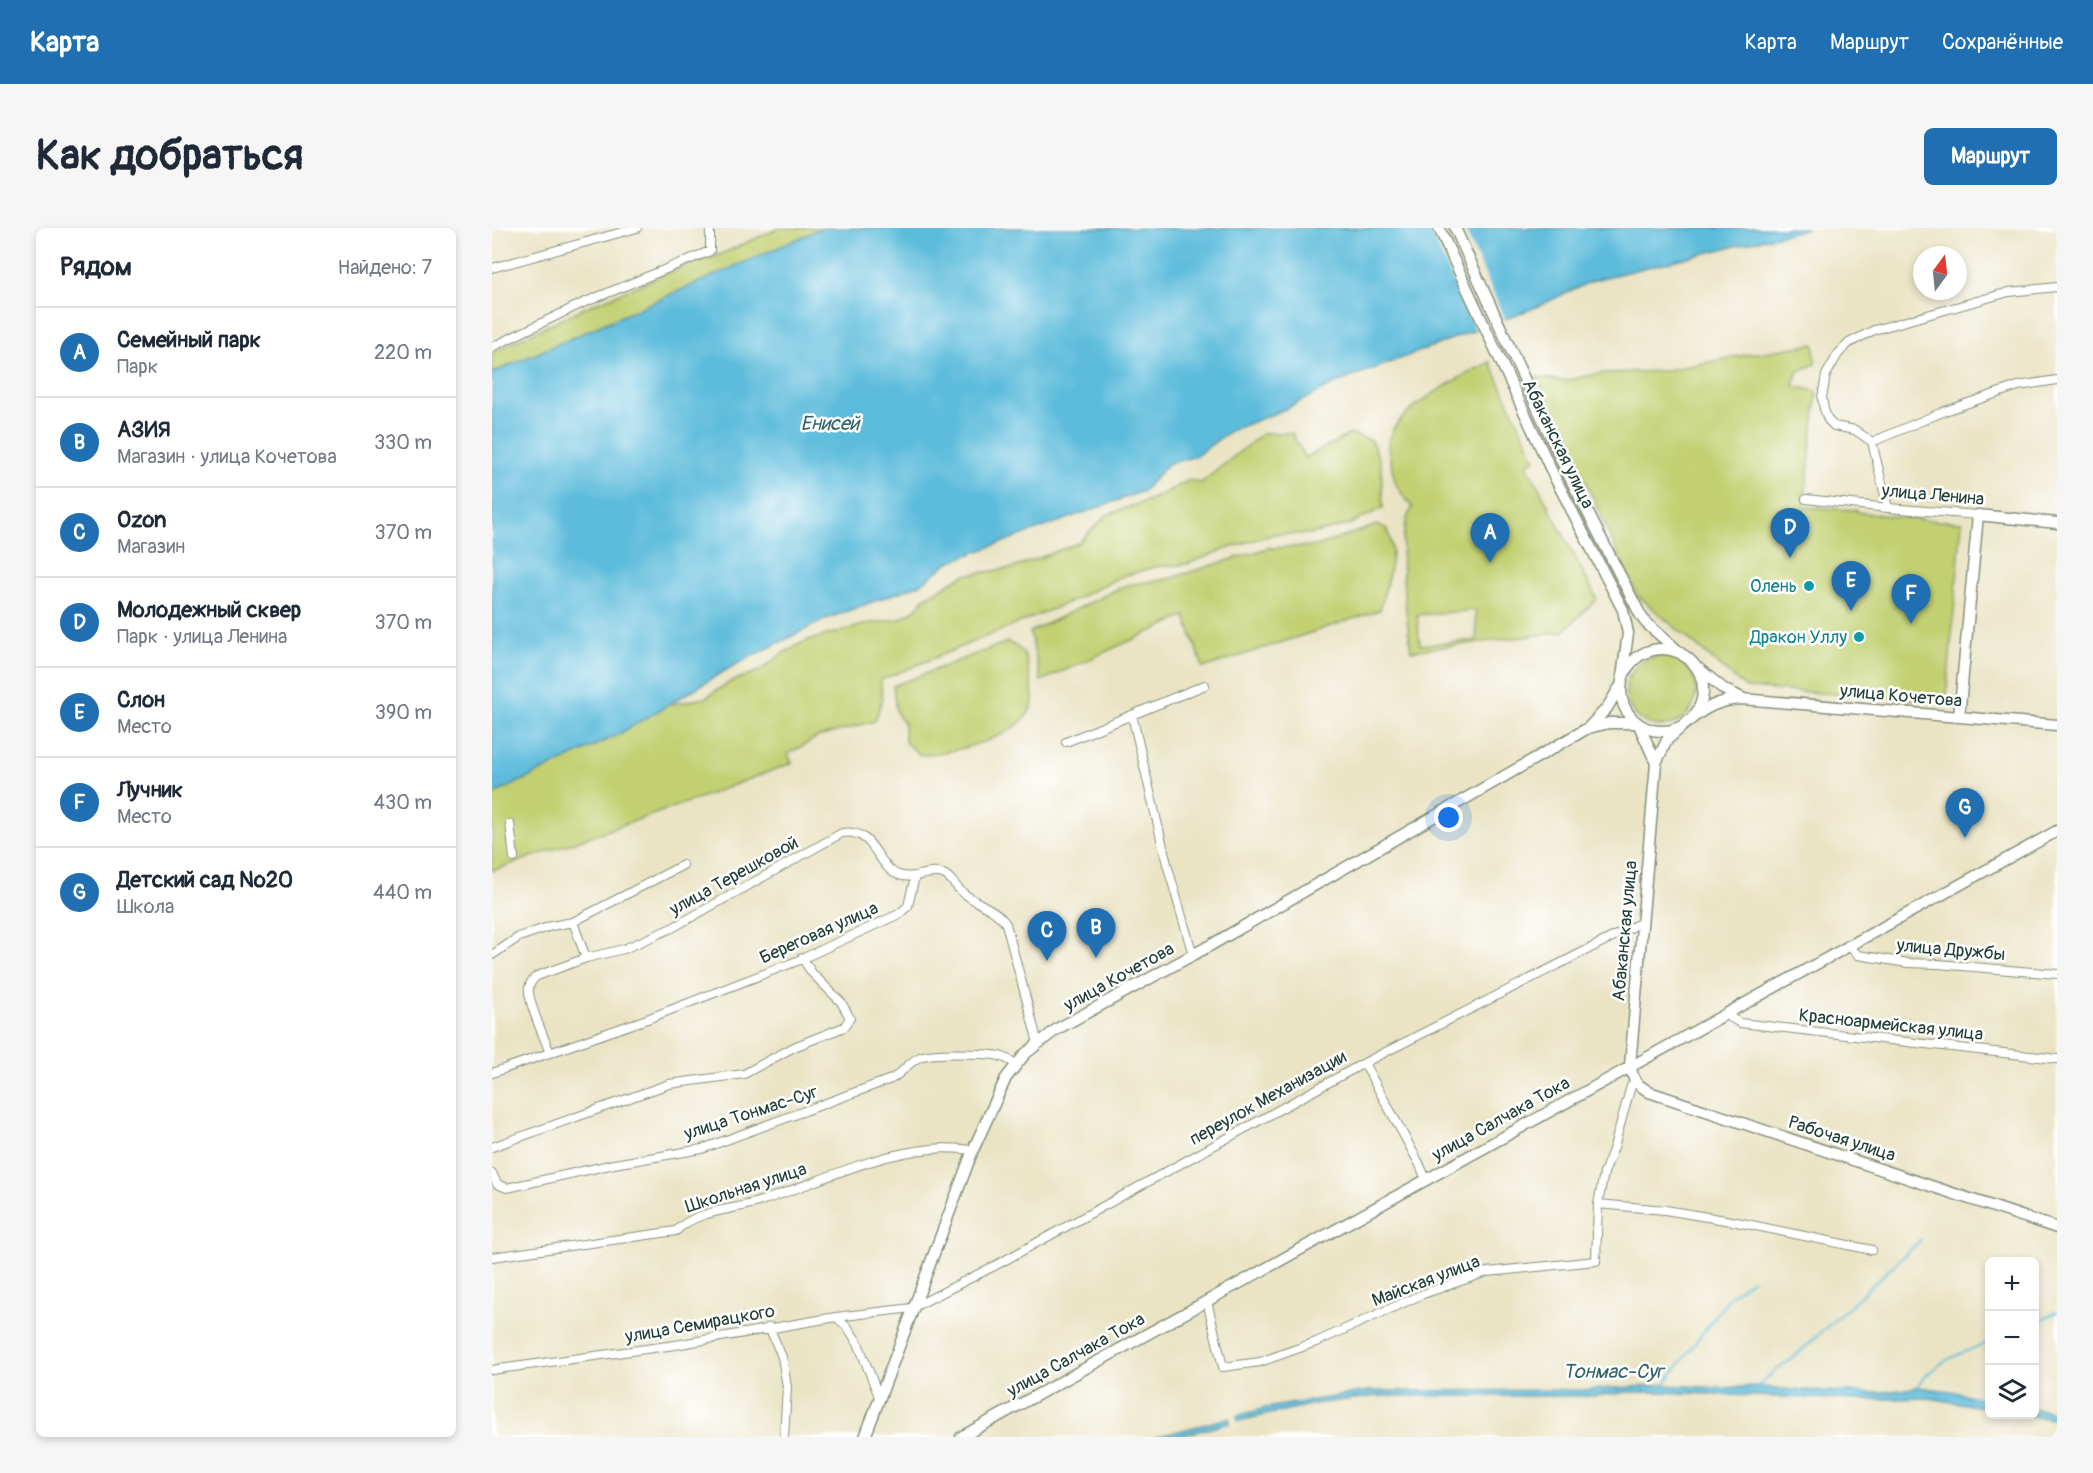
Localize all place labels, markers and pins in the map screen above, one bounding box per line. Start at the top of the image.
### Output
pin: D [1770,508,1810,558]
pin: A [1470,514,1510,563]
pin: E [1832,562,1870,611]
pin: F [1892,574,1930,624]
place label: Олень [1750,575,1797,598]
marker: Олень [1802,579,1816,593]
place label: Дракон Уллу [1749,626,1847,649]
marker: Дракон Уллу [1852,630,1866,644]
pin: G [1946,788,1984,838]
pin: B [1076,908,1116,958]
pin: C [1028,912,1066,961]

